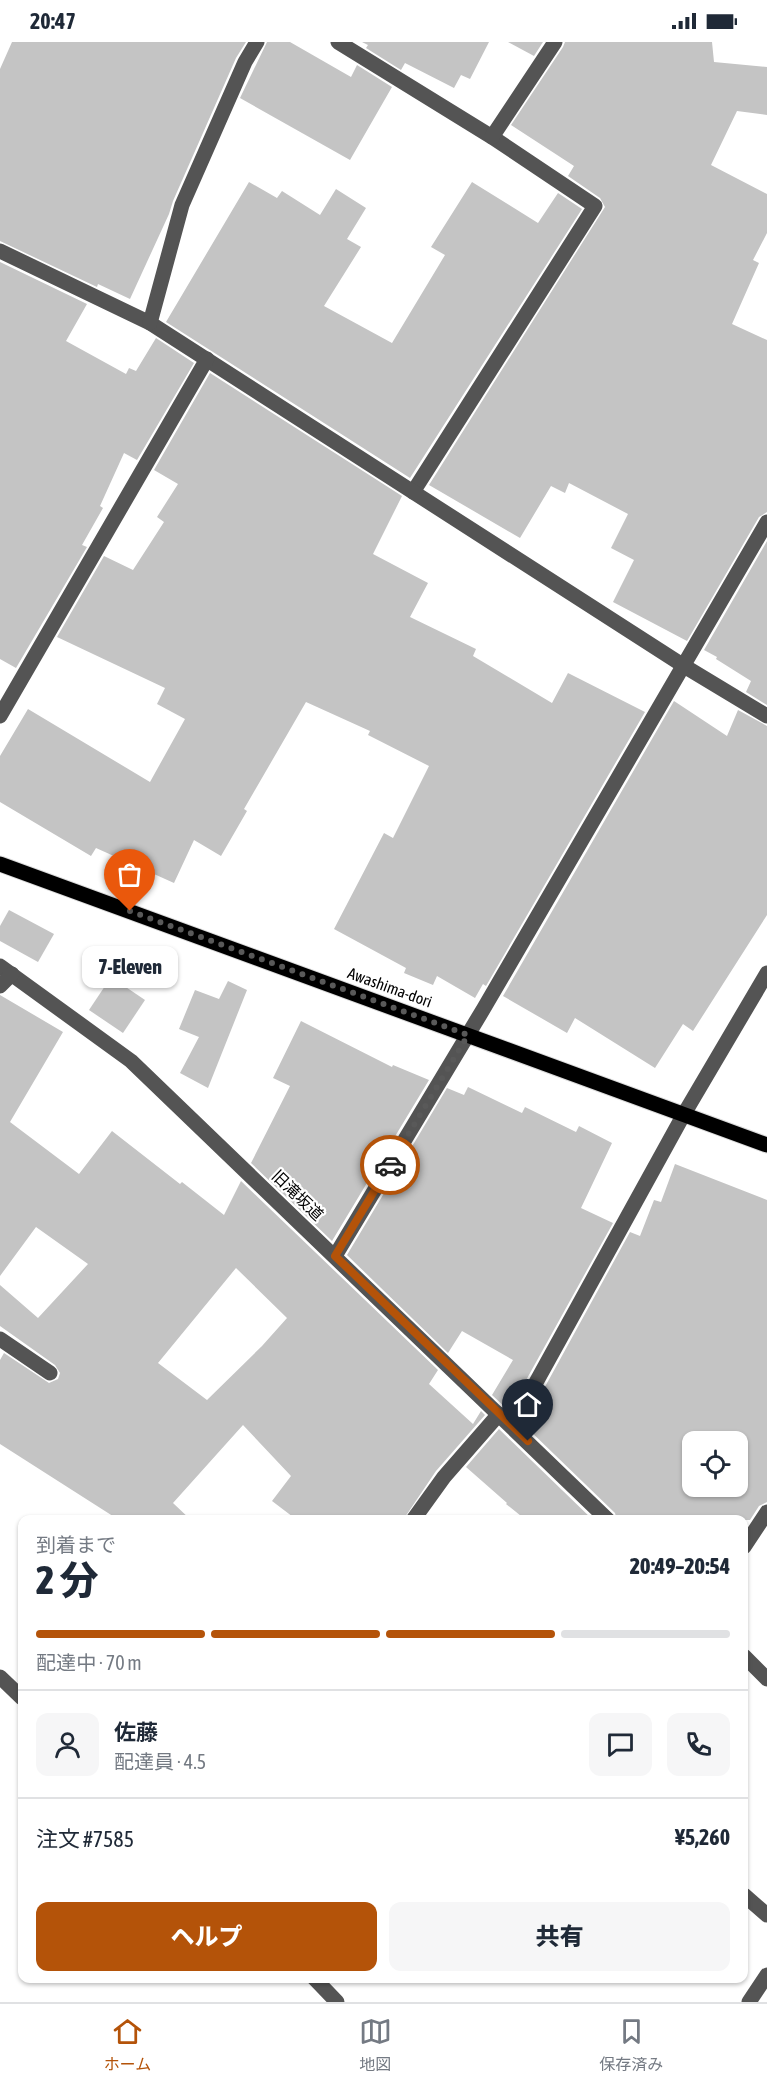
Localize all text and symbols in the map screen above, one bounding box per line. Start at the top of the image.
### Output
text: 20:47 [30,8,76,34]
pin [104,849,155,911]
icon: bag [113,858,146,891]
callout: 7-Eleven [82,947,178,989]
text: 7-Eleven [98,955,162,978]
street label: Awashima-dori [345,963,435,1011]
courier [360,1135,420,1195]
icon: car [374,1149,407,1182]
street label: 旧滝坂道 [269,1166,327,1224]
pin [502,1379,553,1441]
icon: home [511,1388,544,1421]
map controls [682,1431,748,1497]
button: locate [682,1431,748,1497]
text: 到着まで [36,1533,116,1556]
text: 20:49–20:54 [630,1553,730,1579]
text: 2 分 [36,1558,99,1602]
text: 配達中 · 70 m [36,1651,142,1674]
button: person [36,1713,99,1776]
button: chat [589,1713,652,1776]
button: phone [667,1713,730,1776]
text: 佐藤 [114,1719,158,1745]
text: 配達員 · 4.5 [114,1750,206,1773]
text: ¥5,260 [675,1824,730,1850]
text: 注文 #7585 [36,1826,134,1852]
button: ヘルプ [36,1902,377,1971]
button: 共有 [389,1902,730,1971]
tab: ホーム [104,2015,151,2075]
tab: 地図 [359,2015,392,2075]
tab: 保存済み [599,2015,663,2075]

